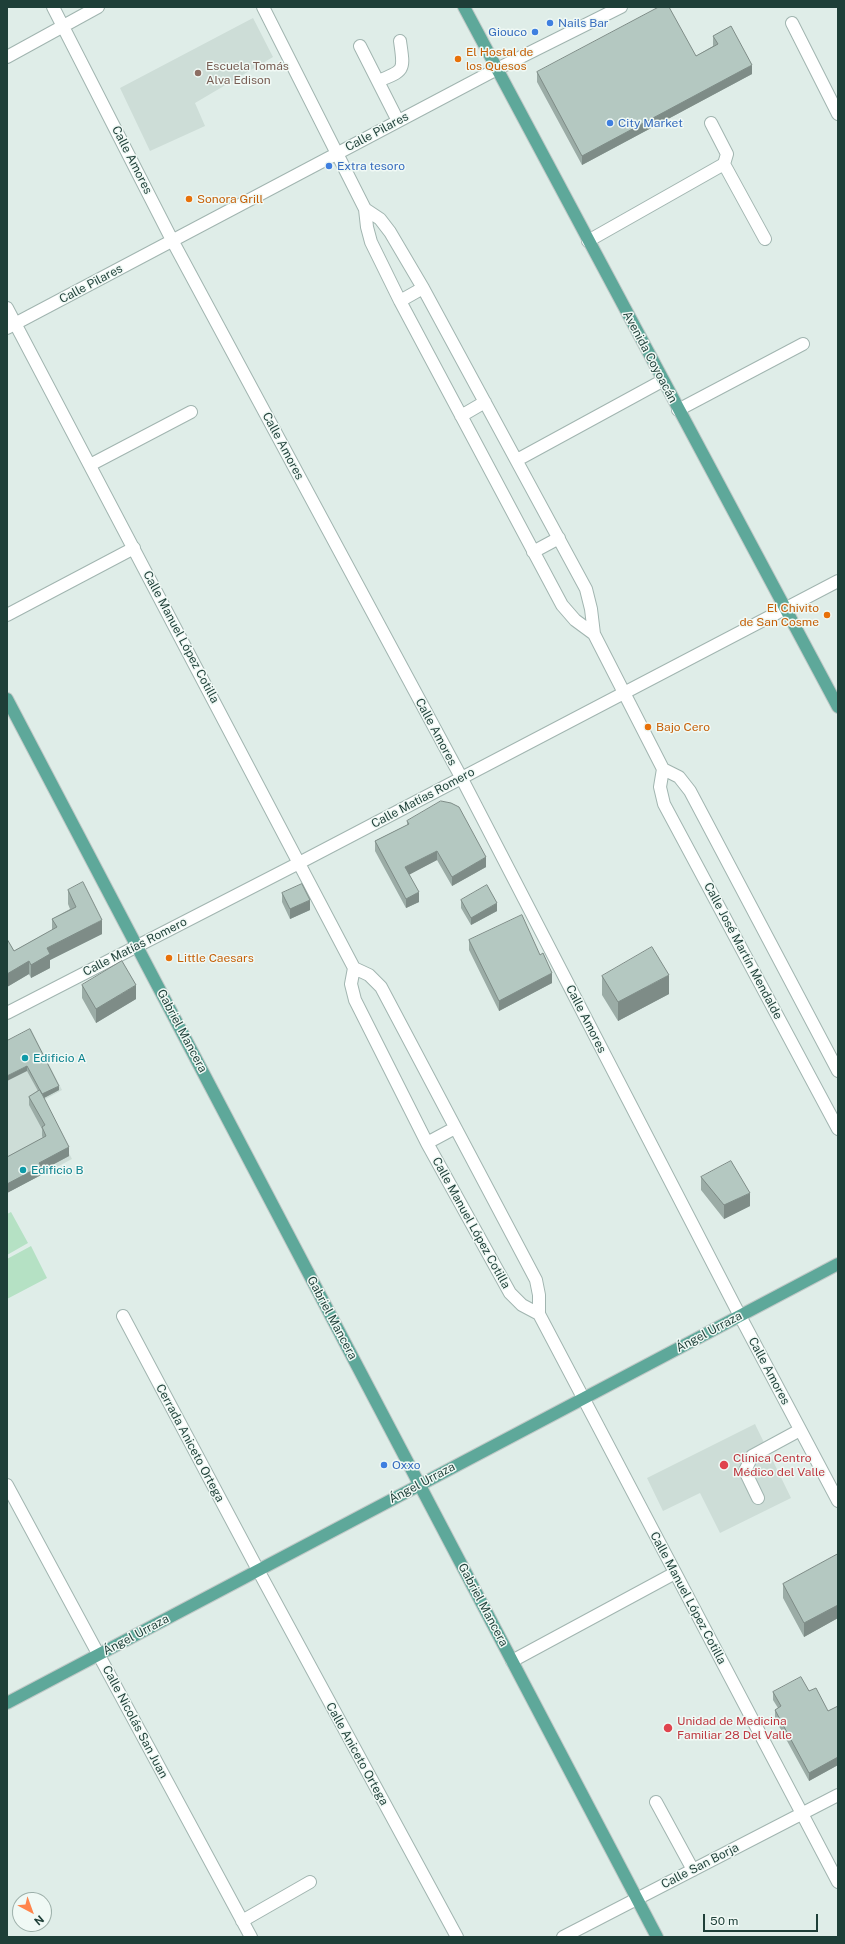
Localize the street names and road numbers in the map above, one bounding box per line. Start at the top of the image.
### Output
street label: Calle Pilares [343,109,411,155]
street label: Calle Amores [109,124,155,196]
street label: Calle Pilares [57,261,125,307]
street label: Avenida Coyoacán [620,309,680,405]
street label: Calle Amores [259,410,307,482]
street label: Calle Manuel López Cotilla [140,568,222,706]
street label: Calle Amores [412,696,460,768]
street label: Calle Matías Romero [369,765,477,831]
street label: Calle José Martín Mendalde [701,880,785,1022]
street label: Calle Matías Romero [81,915,189,979]
street label: Calle Amores [563,983,609,1055]
street label: Gabriel Mancera [154,987,210,1075]
street label: Calle Manuel López Cotilla [429,1155,513,1291]
street label: Gabriel Mancera [304,1274,360,1362]
street label: Ángel Urraza [674,1309,744,1355]
street label: Calle Amores [745,1335,793,1407]
street label: Cerrada Aniceto Ortega [153,1382,227,1504]
street label: Ángel Urraza [387,1460,457,1506]
street label: Calle Manuel López Cotilla [647,1529,729,1667]
street label: Gabriel Mancera [455,1561,511,1649]
street label: Ángel Urraza [101,1612,171,1658]
street label: Calle Nicolás San Juan [99,1663,171,1781]
street label: Calle Aniceto Ortega [323,1700,391,1808]
street label: Calle San Borja [659,1840,741,1892]

